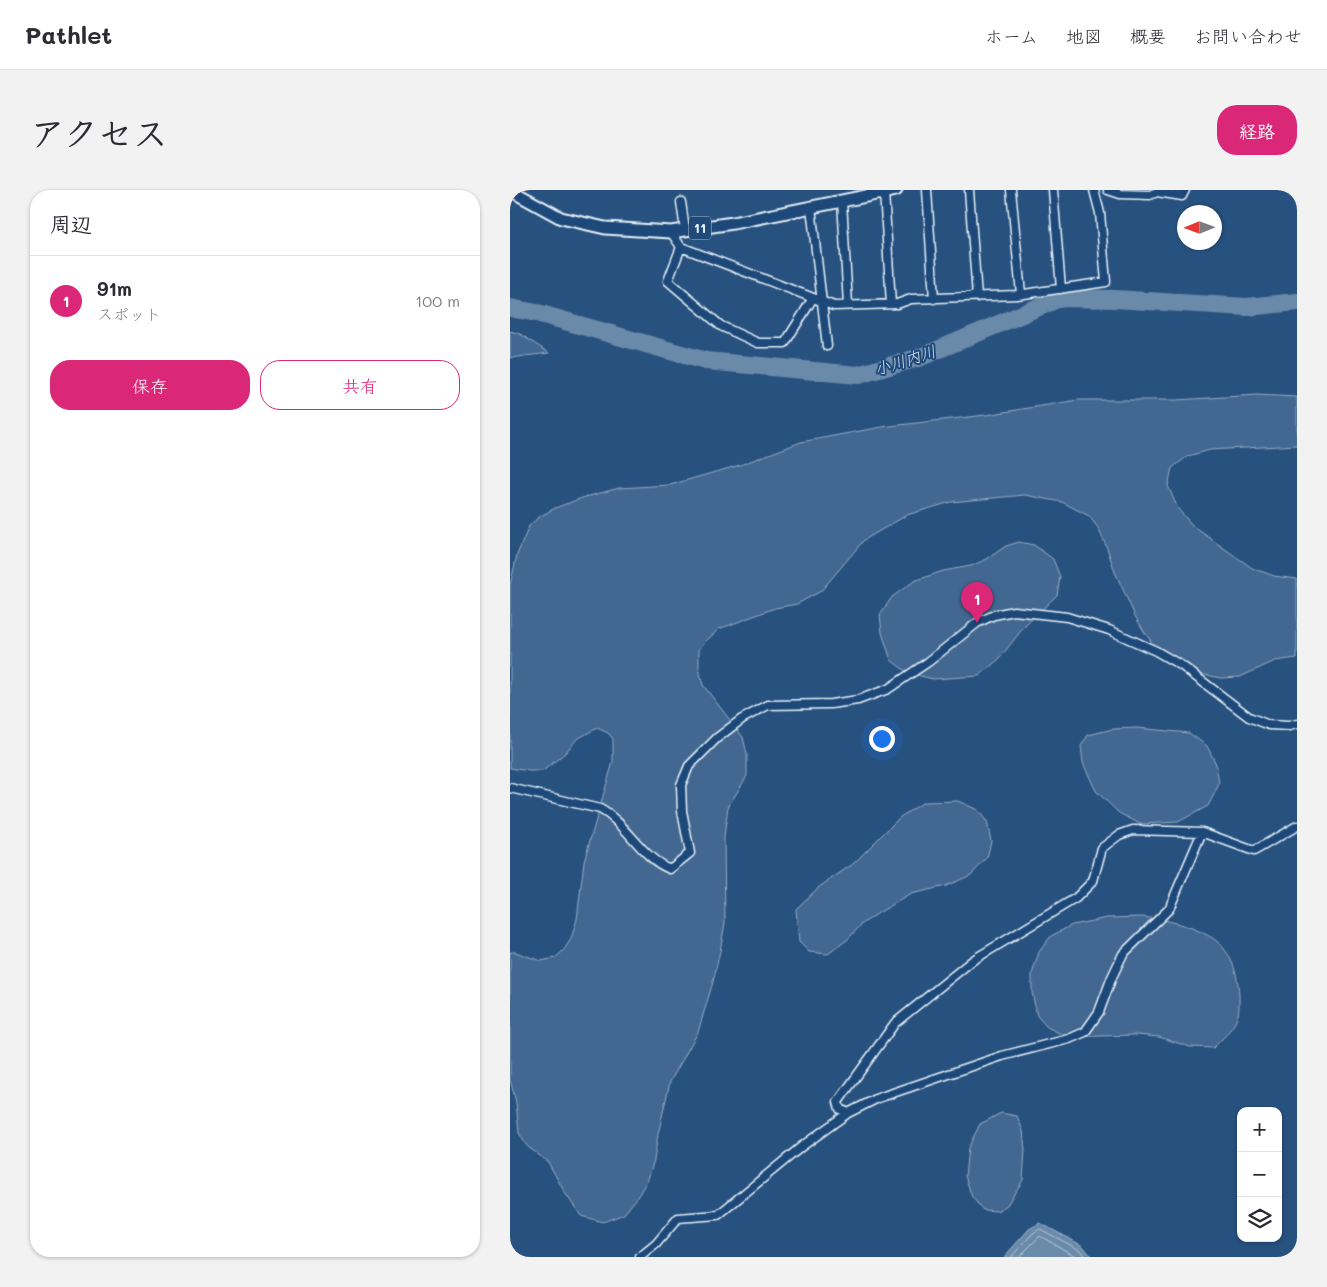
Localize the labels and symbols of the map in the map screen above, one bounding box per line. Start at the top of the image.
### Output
north arrow [1177,205,1222,250]
road number: 11 [689,216,711,239]
water label: 小川内川 [871,340,939,379]
pin: 1 [961,582,993,623]
your location [869,726,895,752]

